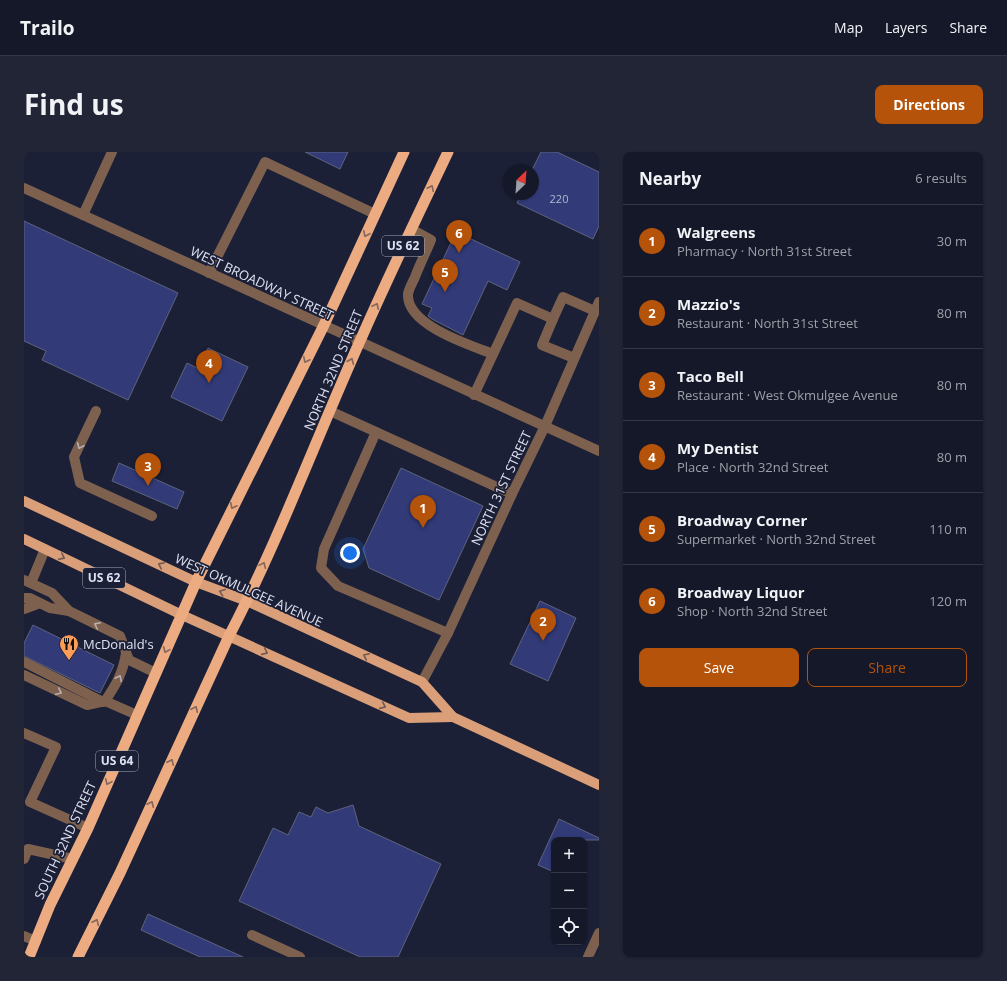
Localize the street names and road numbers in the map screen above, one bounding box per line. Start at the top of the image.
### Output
road number: US 62 [382,236,424,256]
street label: WEST BROADWAY STREET [188,242,337,324]
street label: NORTH 32ND STREET [299,306,367,433]
street label: NORTH 31ST STREET [467,427,536,548]
street label: WEST OKMULGEE AVENUE [172,549,326,631]
road number: US 62 [83,568,125,588]
road number: US 64 [96,751,138,771]
street label: SOUTH 32ND STREET [30,777,101,902]

